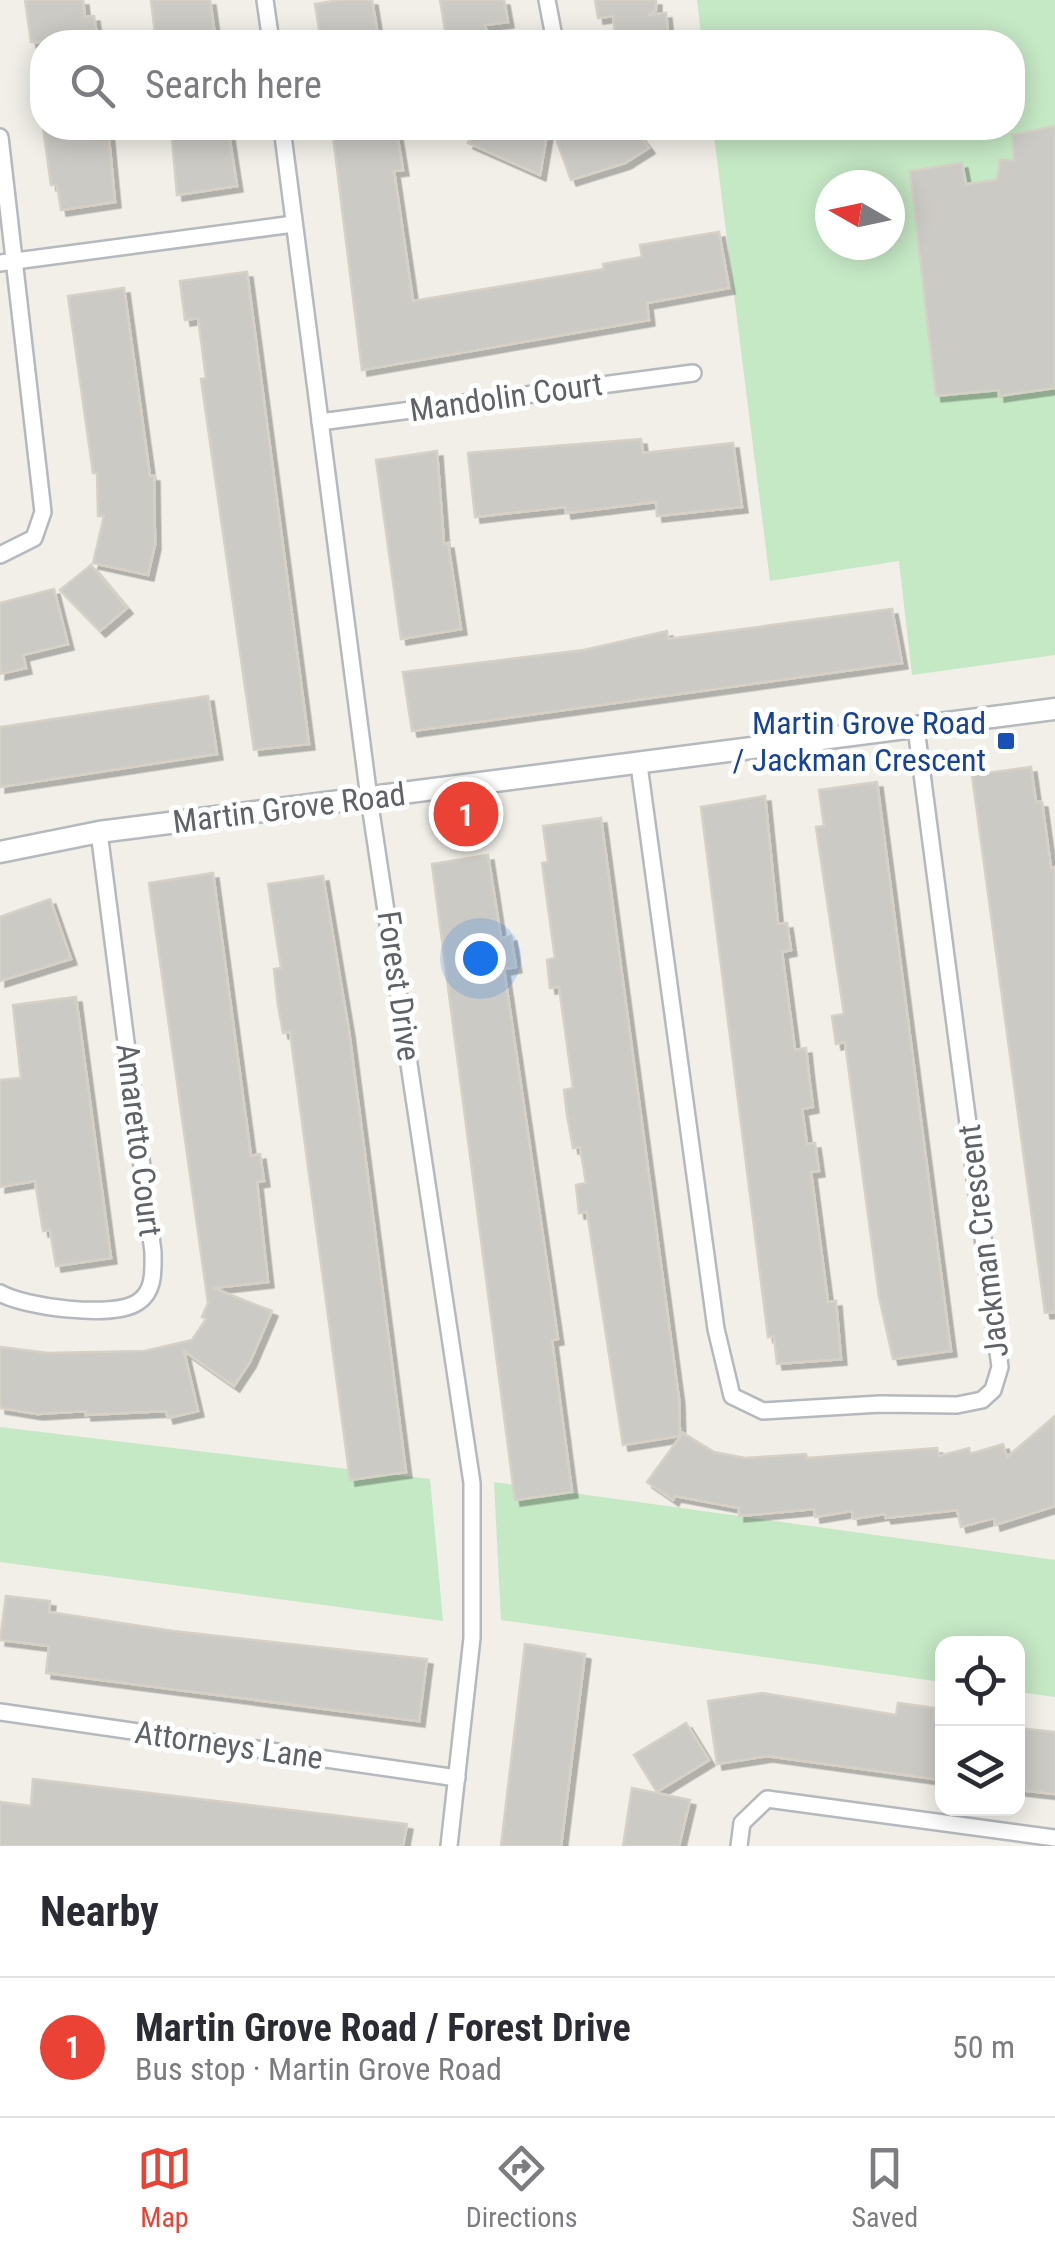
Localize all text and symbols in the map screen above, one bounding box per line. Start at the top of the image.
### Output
search box [30,30,1025,140]
icon: search [65,58,120,113]
text: Search here [145,63,322,107]
north arrow [815,170,905,260]
street label: Mandolin Court [407,365,605,429]
place label: Martin Grove Road / Jackman Crescent [733,704,986,779]
marker: Martin Grove Road / Jackman Crescent [995,730,1017,752]
street label: Martin Grove Road [171,775,407,841]
pin: 1 [434,776,498,852]
street label: Forest Drive [370,909,428,1063]
your location [455,933,506,984]
street label: Amaretto Court [108,1041,170,1239]
street label: Jackman Crescent [950,1122,1016,1360]
map controls [935,1636,1025,1816]
button: locate [935,1636,1025,1726]
street label: Attorneys Lane [133,1713,325,1777]
button: layers [935,1726,1025,1816]
text: Nearby [40,1887,159,1936]
text: Martin Grove Road / Forest Drive [135,2006,631,2050]
text: 1 [64,2028,81,2066]
text: 50 m [952,2028,1015,2066]
text: Bus stop · Martin Grove Road [135,2050,502,2088]
tab: Map [137,2141,192,2234]
tab: Directions [466,2141,578,2234]
tab: Saved [851,2141,918,2234]

